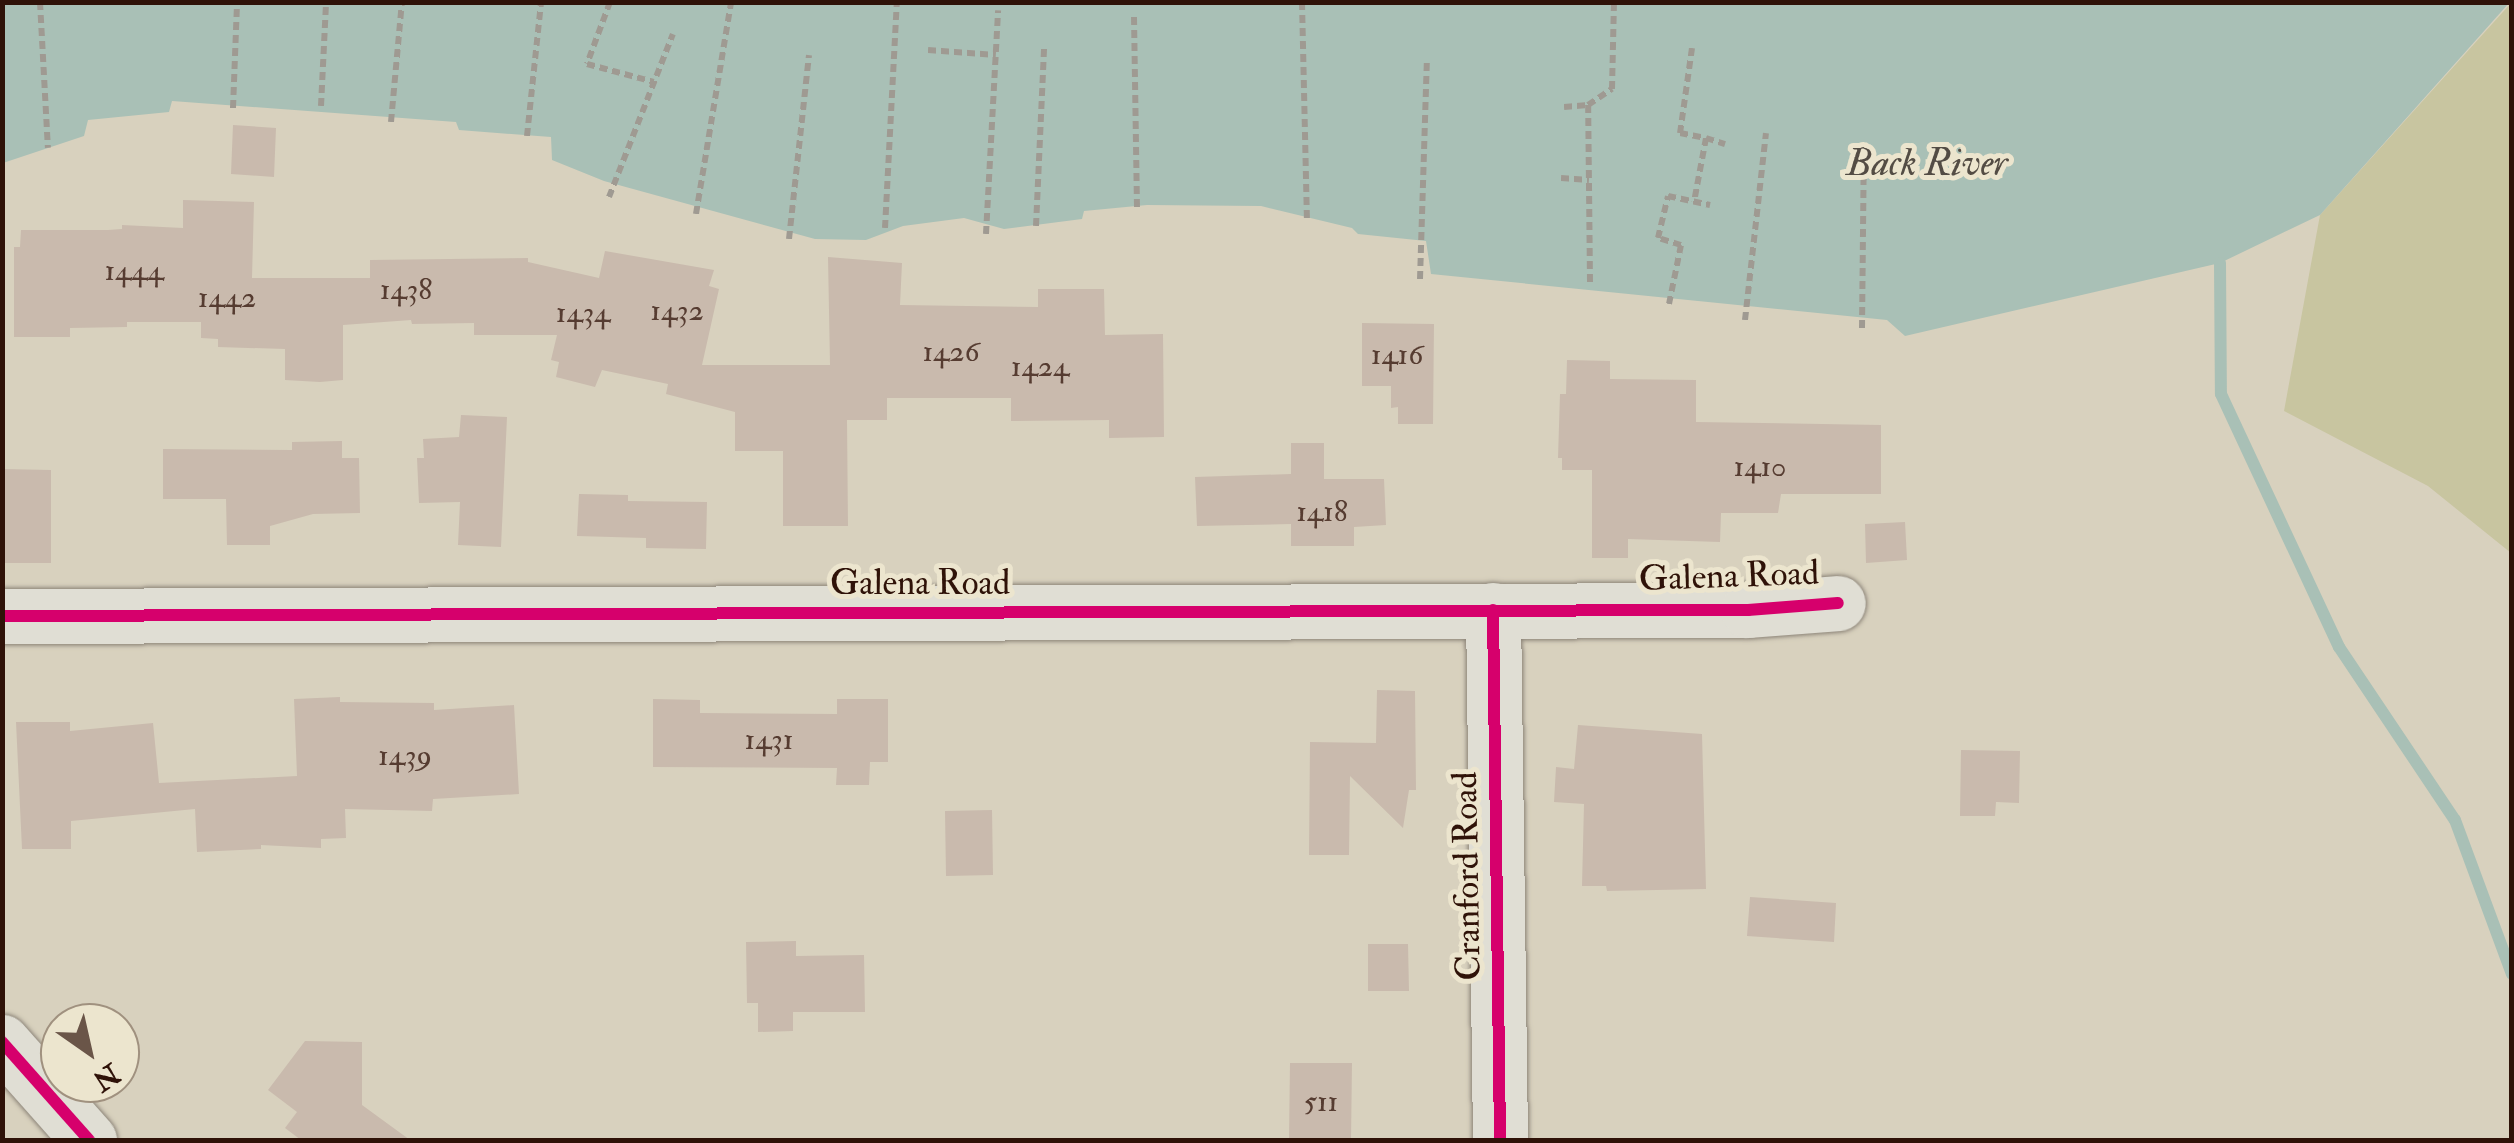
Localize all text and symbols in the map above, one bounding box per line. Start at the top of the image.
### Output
water label: Back River [1847,141,2007,187]
house number: 1444 [104,253,164,289]
house number: 1438 [380,272,432,308]
house number: 1442 [198,280,256,316]
house number: 1432 [650,293,704,329]
house number: 1434 [556,295,610,331]
house number: 1426 [922,334,980,370]
house number: 1416 [1371,337,1423,373]
house number: 1424 [1011,349,1069,385]
house number: 1410 [1734,449,1786,485]
house number: 1418 [1296,494,1348,530]
street label: Galena Road [1638,552,1820,600]
street label: Galena Road [830,562,1010,604]
house number: 1431 [744,722,794,758]
house number: 1439 [378,738,432,774]
street label: Cranford Road [1444,771,1490,981]
north arrow [40,1003,140,1103]
text: N [86,1055,126,1098]
house number: 511 [1304,1084,1338,1120]

